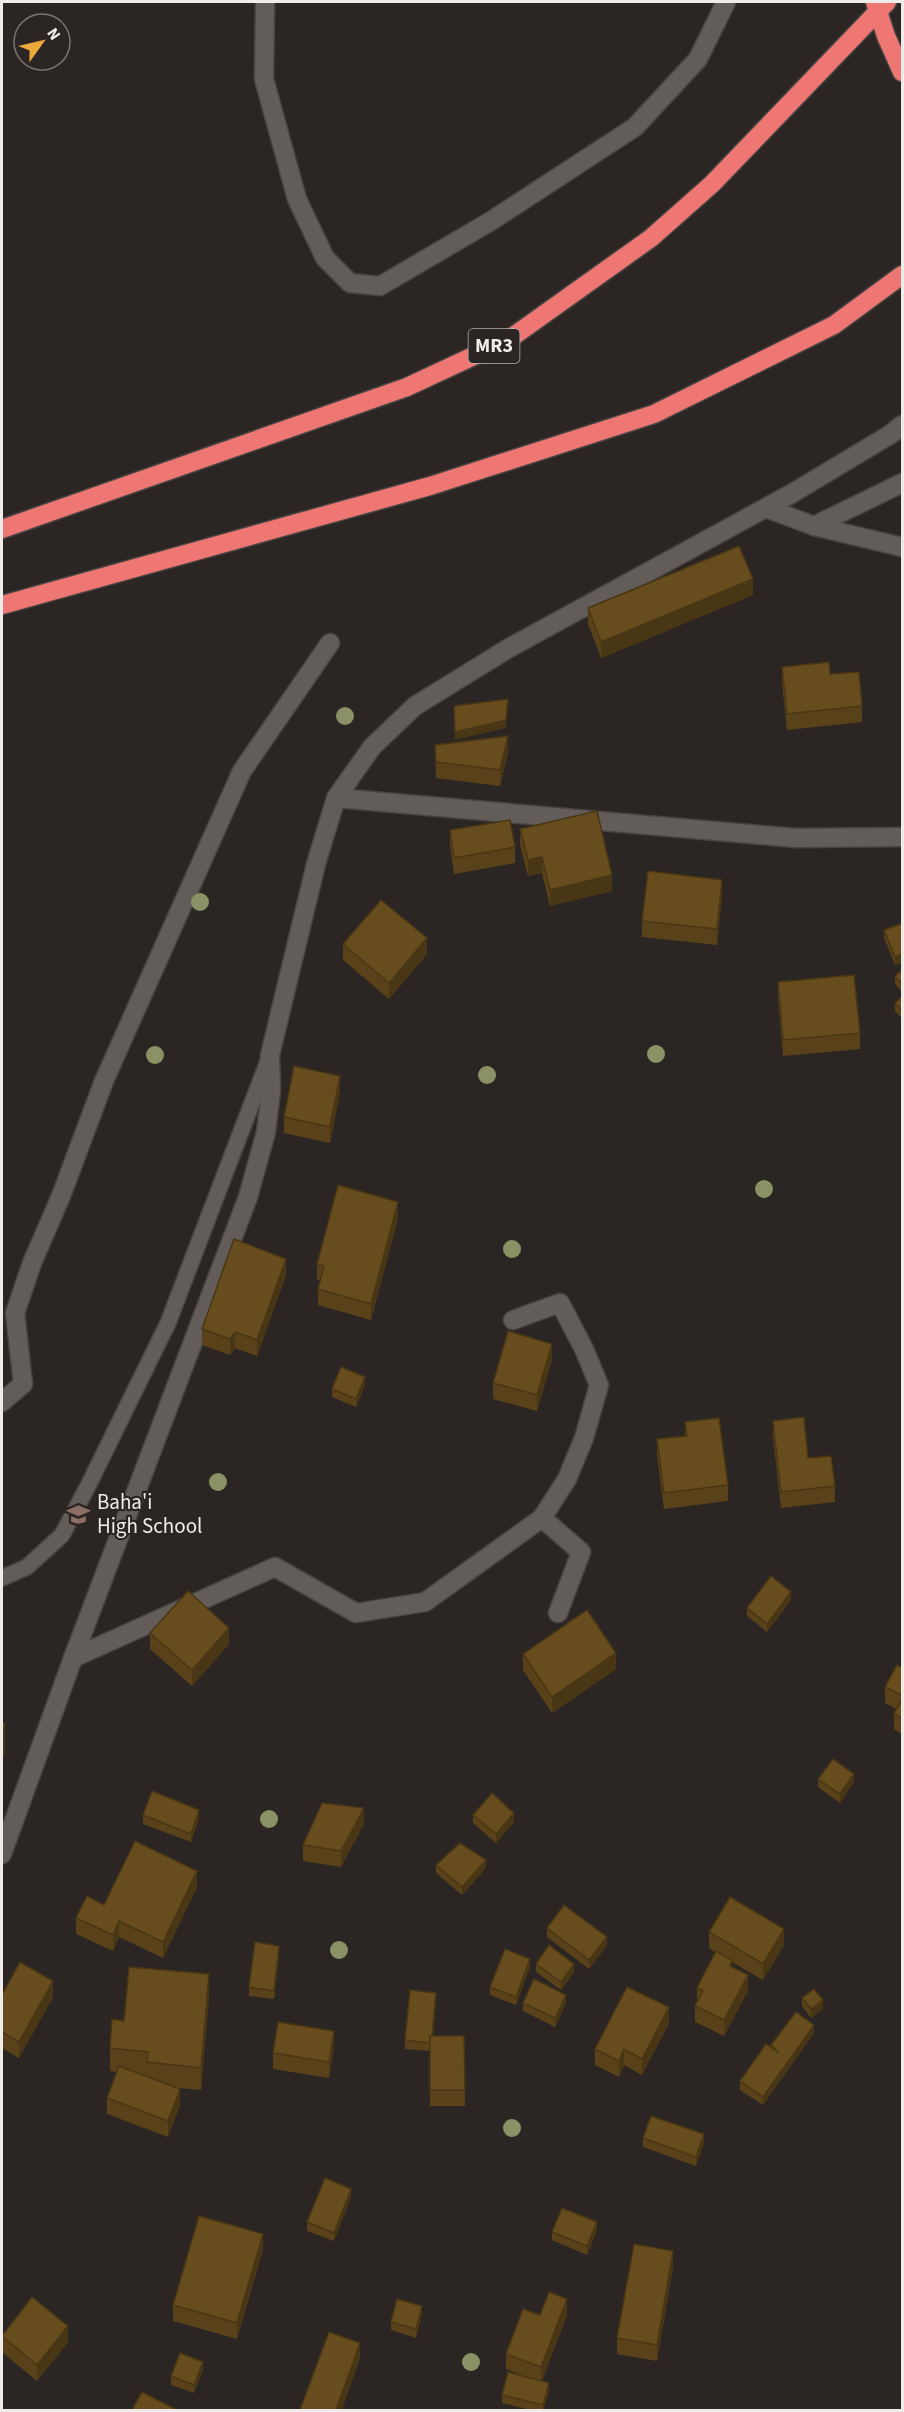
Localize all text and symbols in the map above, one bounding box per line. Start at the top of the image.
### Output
north arrow [12,12,72,72]
text: N [42,24,66,45]
road number: MR3 [468,329,520,363]
place label: Baha'i High School [97,1487,202,1541]
school or university icon: Baha'i High School [66,1501,92,1527]

